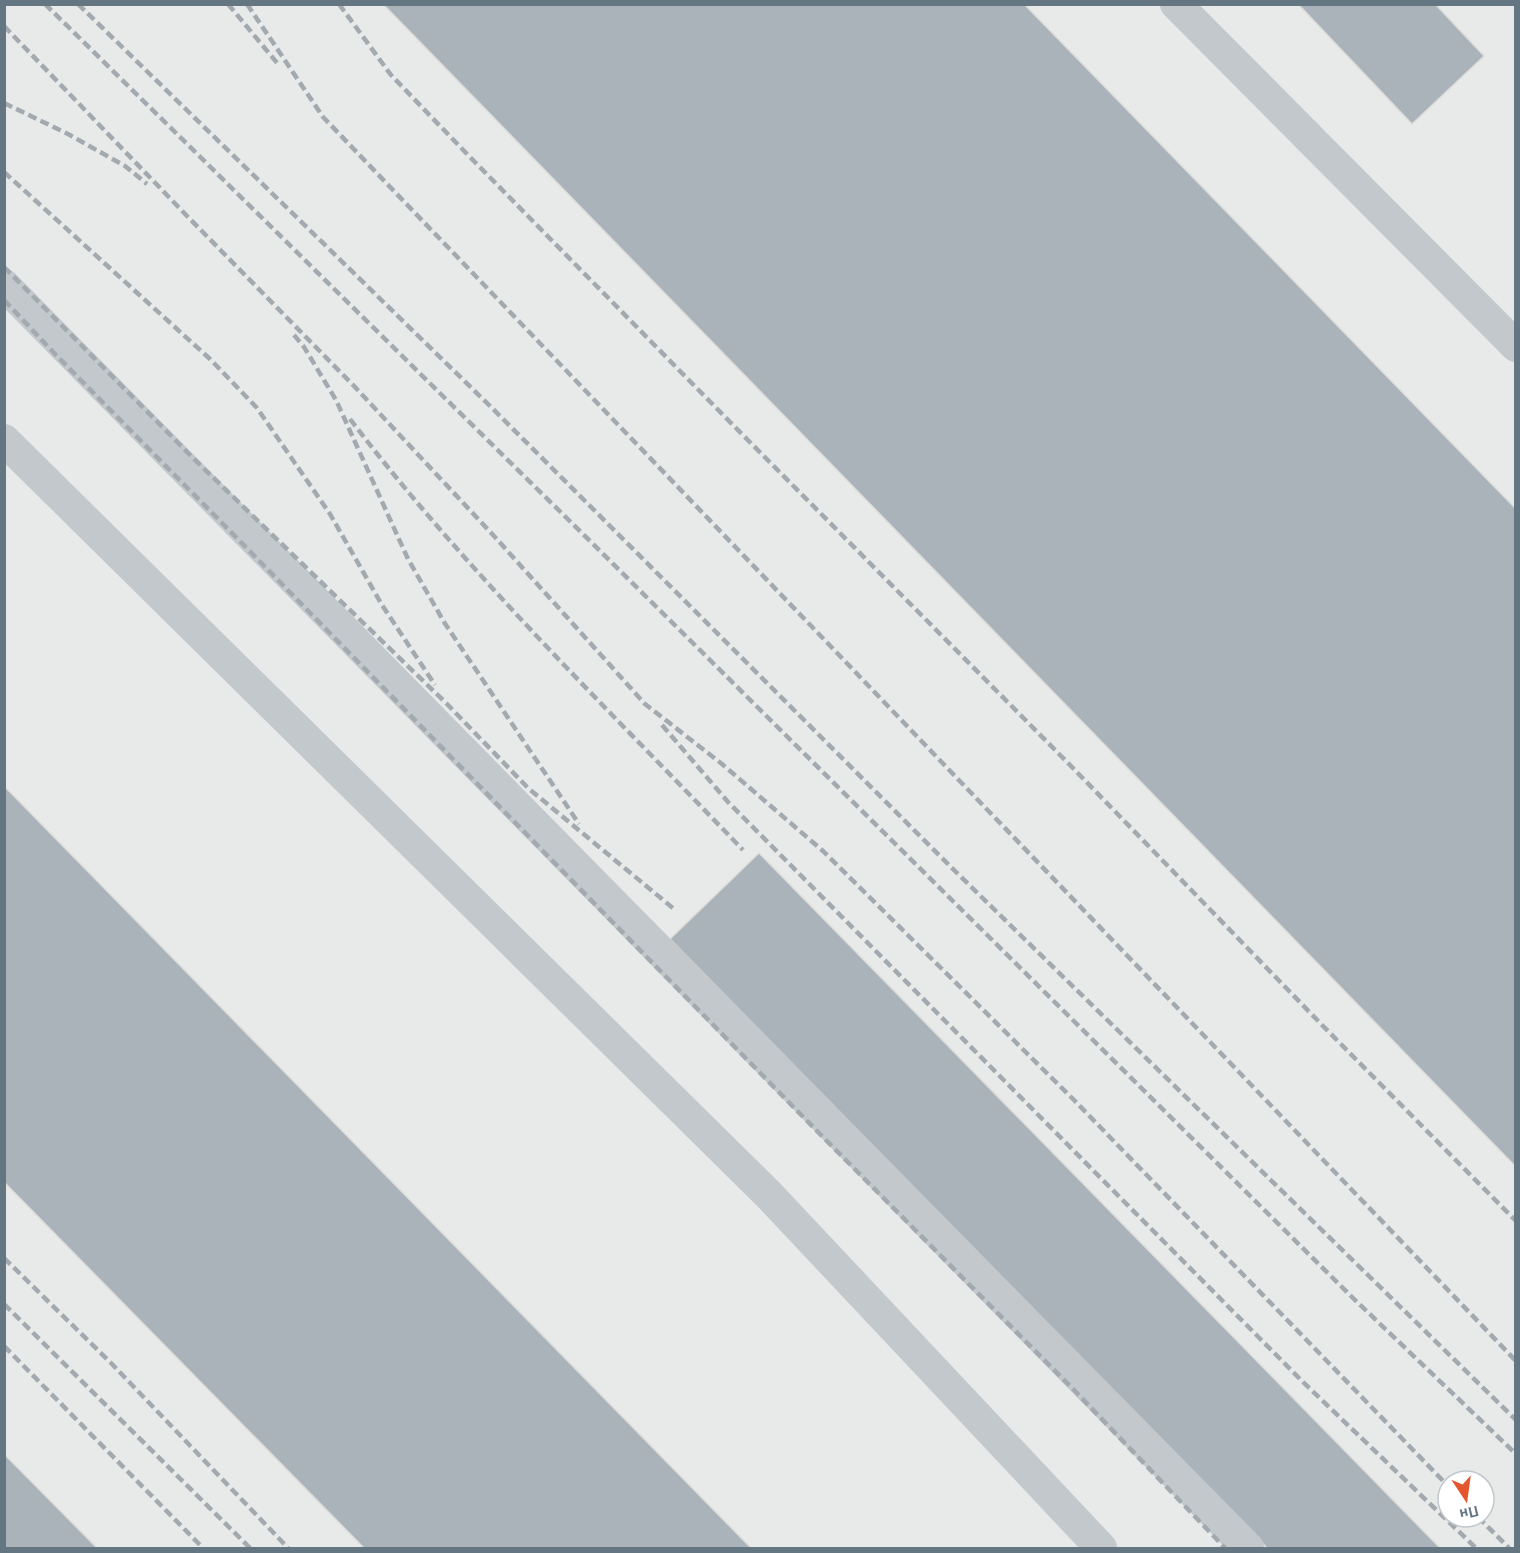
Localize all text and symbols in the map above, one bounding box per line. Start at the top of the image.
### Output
north arrow [1436,1469,1496,1529]
text: Пн [1458,1503,1480,1523]

